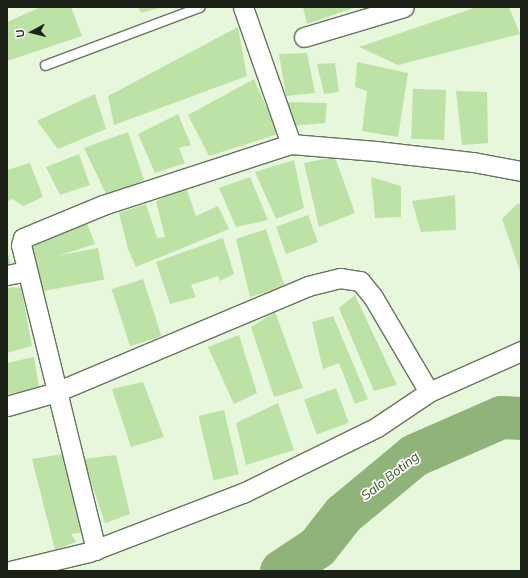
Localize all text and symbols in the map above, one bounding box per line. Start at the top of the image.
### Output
north arrow [12,12,52,52]
text: U [13,29,28,38]
water label: Salo Boting [358,449,422,503]

